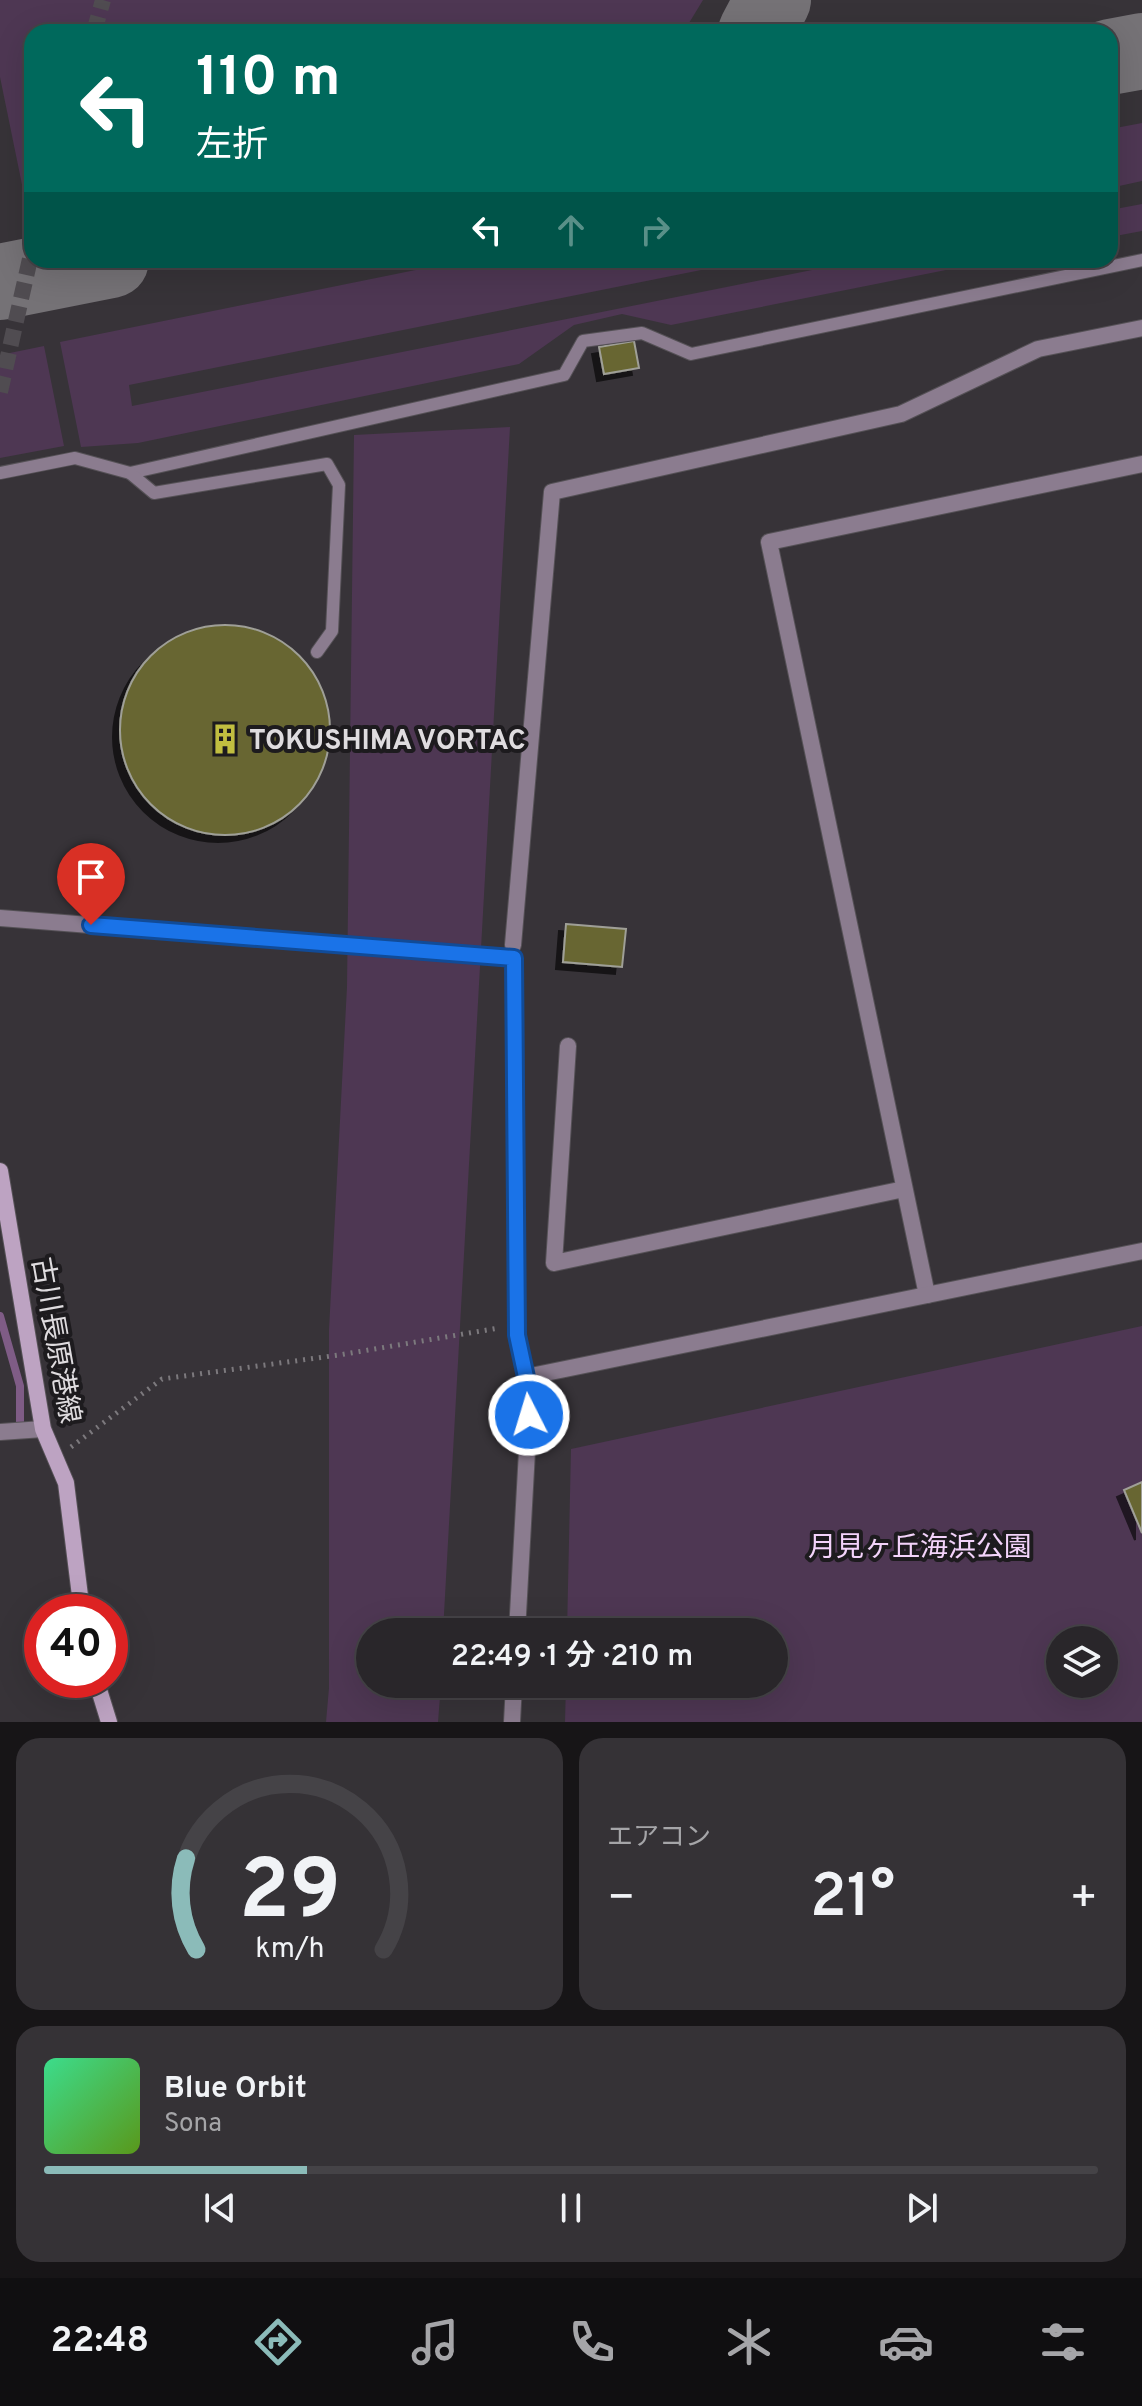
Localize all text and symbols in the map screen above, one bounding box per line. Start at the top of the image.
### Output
text: 110 m [196,45,341,115]
icon: left [64,56,168,160]
text: 左折 [196,124,268,170]
icon: left [465,208,509,252]
icon: ahead [549,208,593,252]
icon: right [633,208,677,252]
building icon: TOKUSHIMA VORTAC [208,722,242,756]
place label: TOKUSHIMA VORTAC [249,724,526,760]
pin [57,843,125,925]
icon: arrive [69,855,113,899]
street label: 古川長原港線 [22,1255,86,1426]
position arrow [487,1373,571,1457]
park label: 月見ヶ丘海浜公園 [808,1531,1032,1567]
speed limit sign: 40 [24,1594,128,1698]
map controls [1046,1626,1118,1698]
button: layers [1046,1626,1118,1698]
text: 22:49 · 1 分 · 210 m [451,1639,693,1676]
text: エアコン [607,1822,711,1855]
text: 29 [239,1843,341,1948]
text: 21° [810,1862,895,1938]
text: − [607,1872,635,1928]
text: + [1070,1872,1098,1928]
text: km/h [255,1932,324,1968]
text: Blue Orbit [164,2071,307,2108]
text: Sona [164,2108,222,2141]
icon: previous [198,2186,242,2230]
icon: pause [549,2186,593,2230]
icon: next [900,2186,944,2230]
icon: directions [250,2314,306,2370]
icon: music [407,2314,463,2370]
icon: phone [564,2314,620,2370]
icon: climate [721,2314,777,2370]
icon: car [878,2314,934,2370]
icon: filters [1035,2314,1091,2370]
text: 22:48 [51,2319,149,2365]

